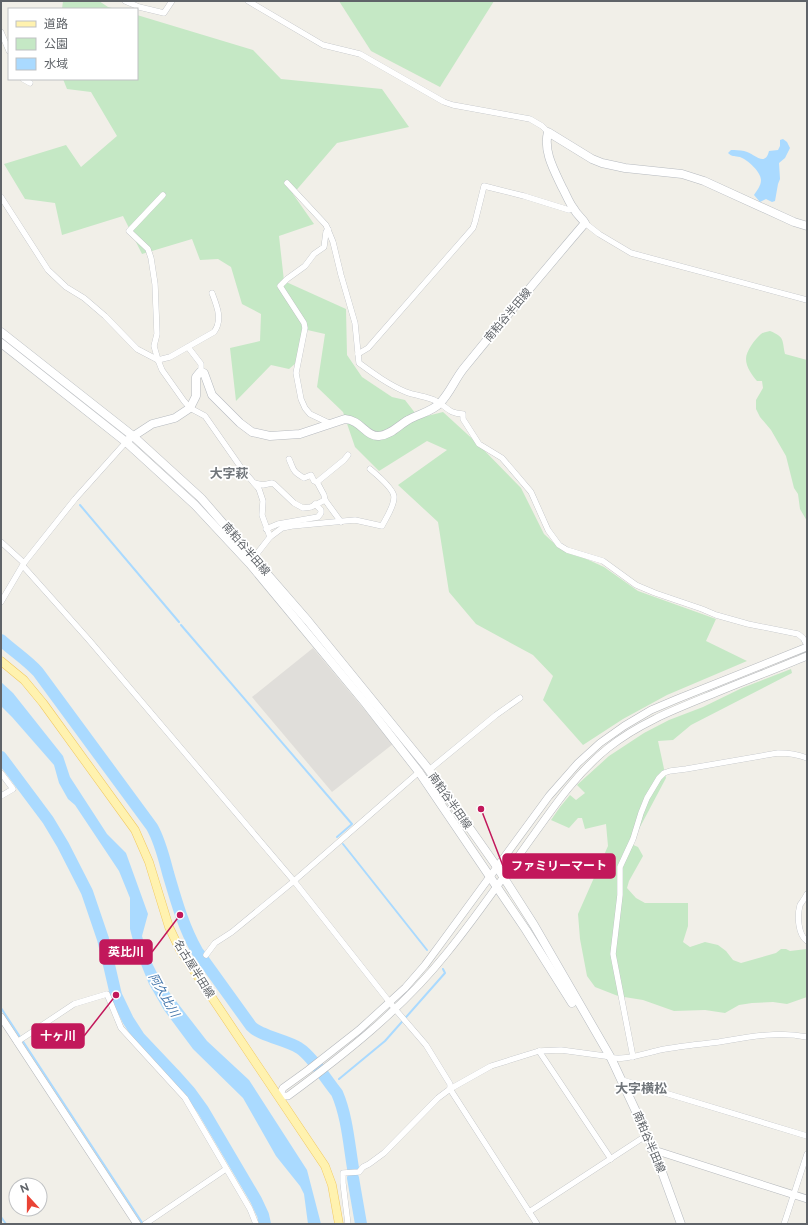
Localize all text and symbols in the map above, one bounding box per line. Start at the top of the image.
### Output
legend [8,8,138,80]
text: 道路 [44,17,68,31]
text: 公園 [44,37,68,51]
text: 水域 [44,57,68,71]
street label: 南粕谷半田線 [482,286,534,344]
district label: 大字萩 [209,466,249,481]
street label: 南粕谷半田線 [219,520,273,578]
street label: 南粕谷半田線 [426,770,474,832]
callout: ファミリーマート [503,854,615,878]
text: ファミリーマート [511,859,607,873]
street label: 名古屋半田線 [171,938,217,1000]
callout: 英比川 [100,940,152,964]
text: 英比川 [108,945,144,959]
water label: 阿久比川 [146,971,183,1021]
callout: 十ヶ川 [32,1024,84,1048]
text: 十ヶ川 [40,1029,76,1043]
district label: 大字横松 [615,1081,667,1096]
street label: 南粕谷半田線 [630,1109,668,1175]
north arrow [8,1177,48,1217]
text: N [18,1181,31,1196]

